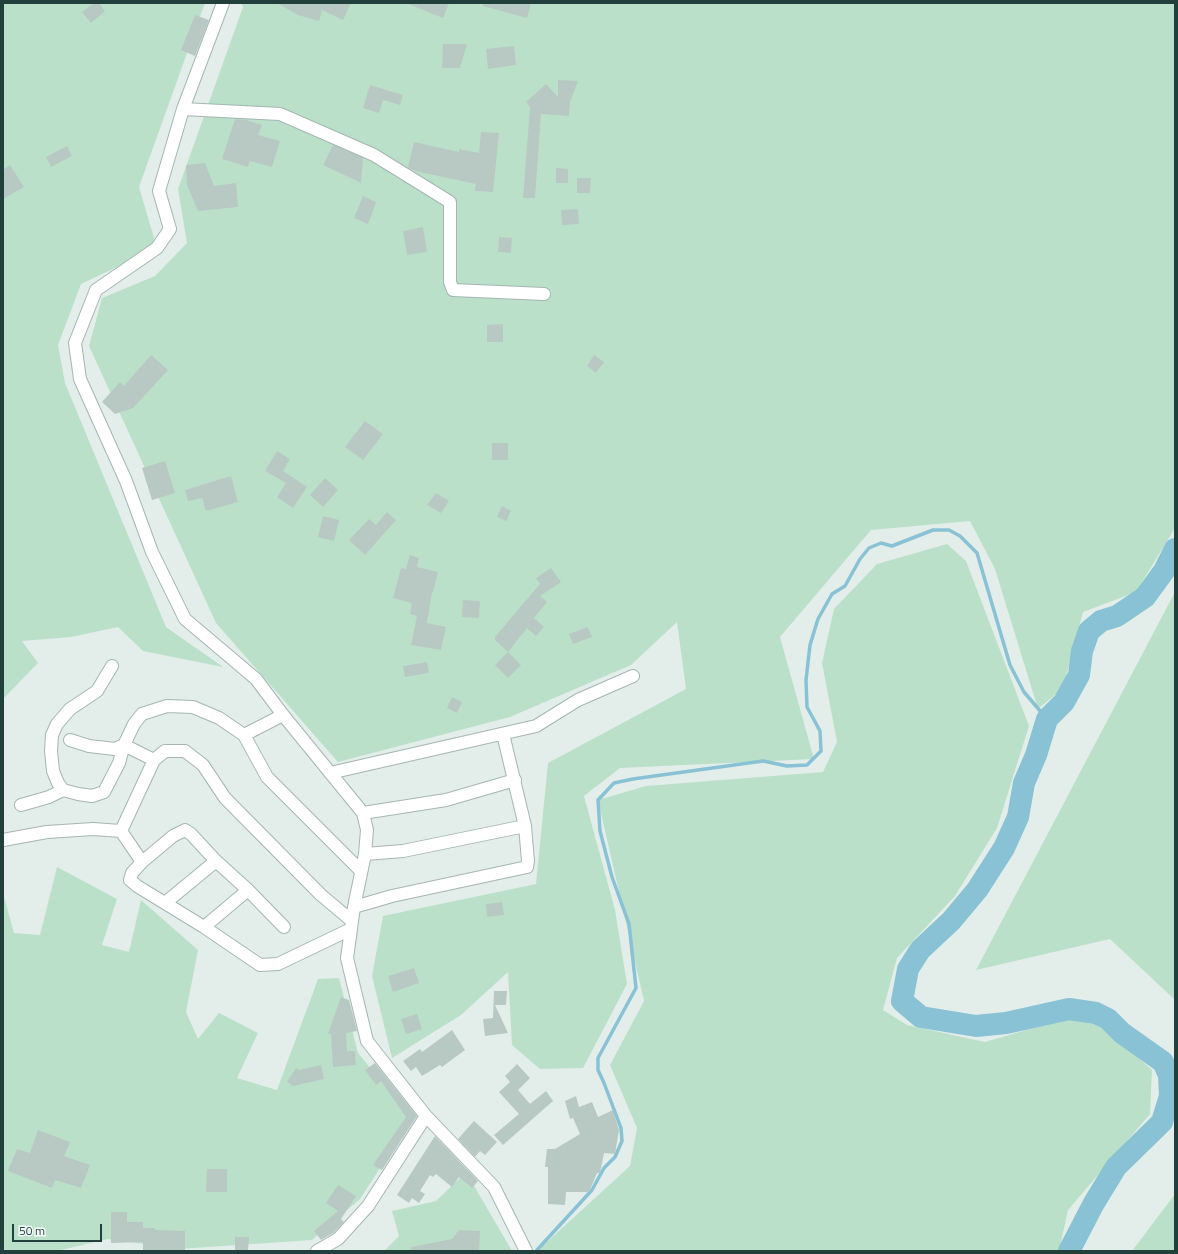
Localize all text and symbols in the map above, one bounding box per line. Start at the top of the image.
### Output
scale bar [14,1216,104,1242]
text: 50 m [19,1221,45,1240]

